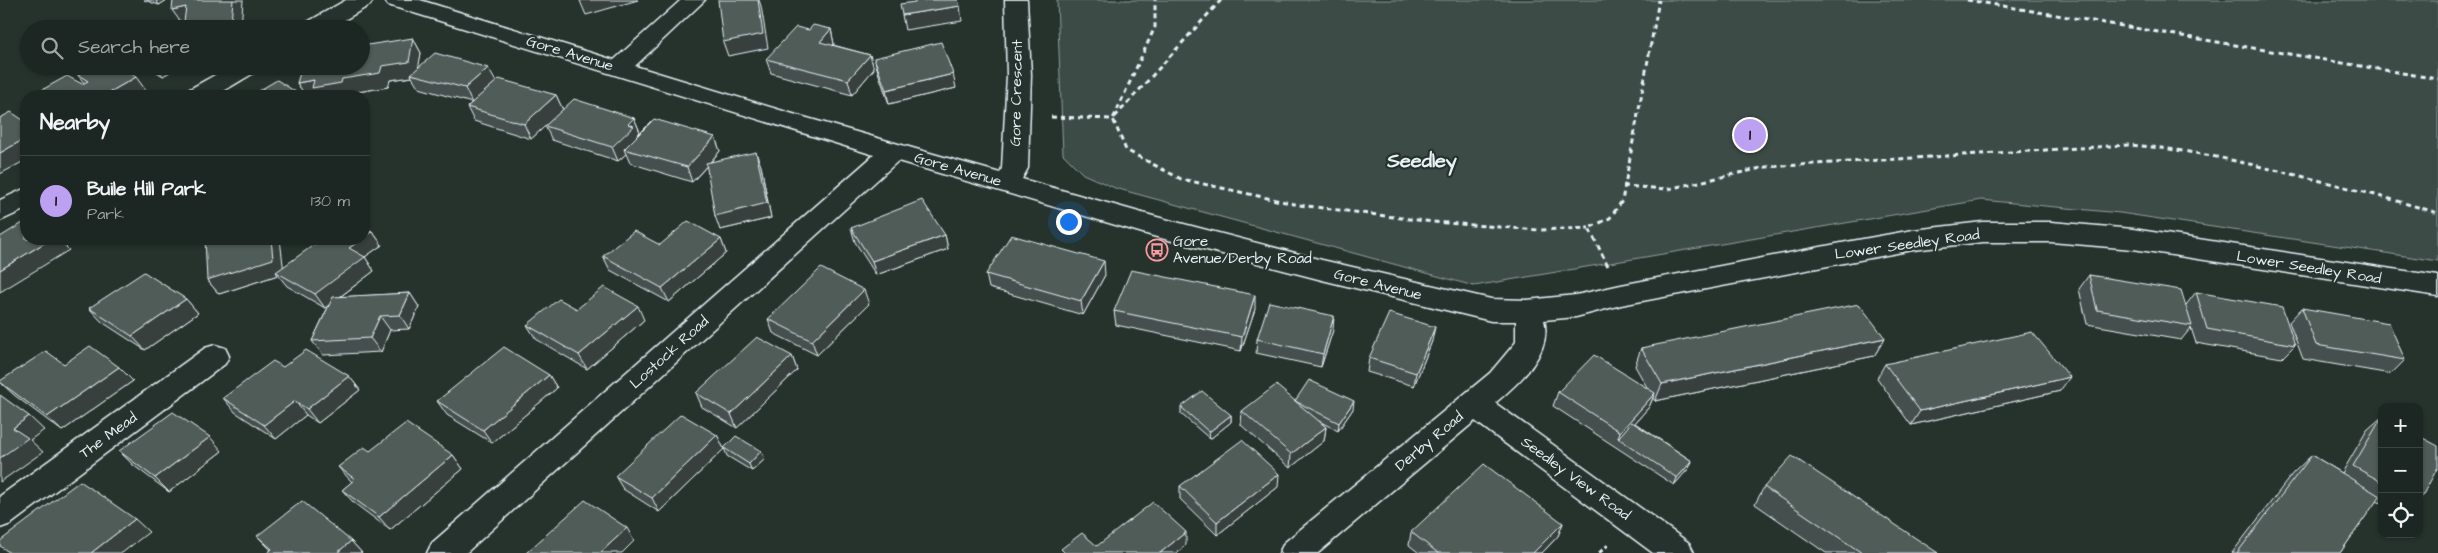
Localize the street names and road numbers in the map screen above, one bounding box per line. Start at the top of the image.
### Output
street label: Gore Avenue [524,30,616,77]
street label: Gore Crescent [1005,39,1028,147]
street label: Gore Avenue [912,147,1004,192]
street label: Lower Seedley Road [1833,224,1981,266]
street label: Lower Seedley Road [2235,246,2383,290]
street label: Gore Avenue [1332,263,1424,306]
street label: Lostock Road [625,311,714,394]
street label: Derby Road [1391,406,1469,477]
street label: The Mead [75,407,142,464]
street label: Seedley View Road [1516,432,1635,526]

